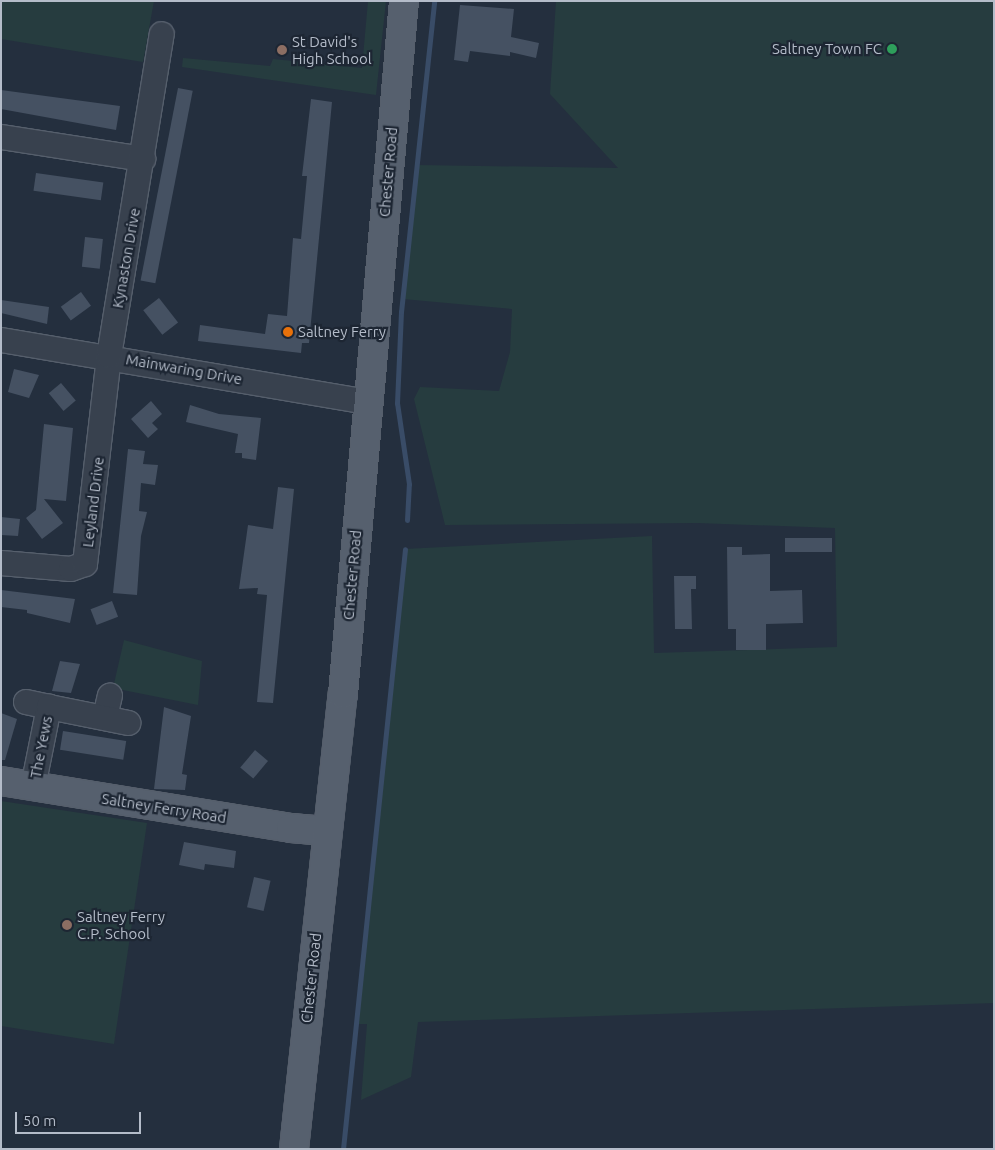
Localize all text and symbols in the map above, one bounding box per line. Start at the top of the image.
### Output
place label: St David's High School [292,32,372,67]
place label: Saltney Town FC [772,40,882,58]
marker: Saltney Town FC [886,43,898,55]
marker: St David's High School [276,44,288,56]
street label: Chester Road [375,126,401,218]
street label: Kynaston Drive [108,207,144,309]
place label: Saltney Ferry [298,323,386,341]
marker: Saltney Ferry [282,326,294,338]
street label: Mainwaring Drive [124,350,244,388]
street label: Leyland Drive [79,456,107,548]
street label: Chester Road [339,529,365,621]
street label: The Yews [26,714,56,780]
street label: Saltney Ferry Road [100,789,228,827]
place label: Saltney Ferry C.P. School [77,907,165,942]
marker: Saltney Ferry C.P. School [61,919,73,931]
street label: Chester Road [297,932,325,1024]
scale bar [18,1102,144,1134]
text: 50 m [23,1112,56,1129]

